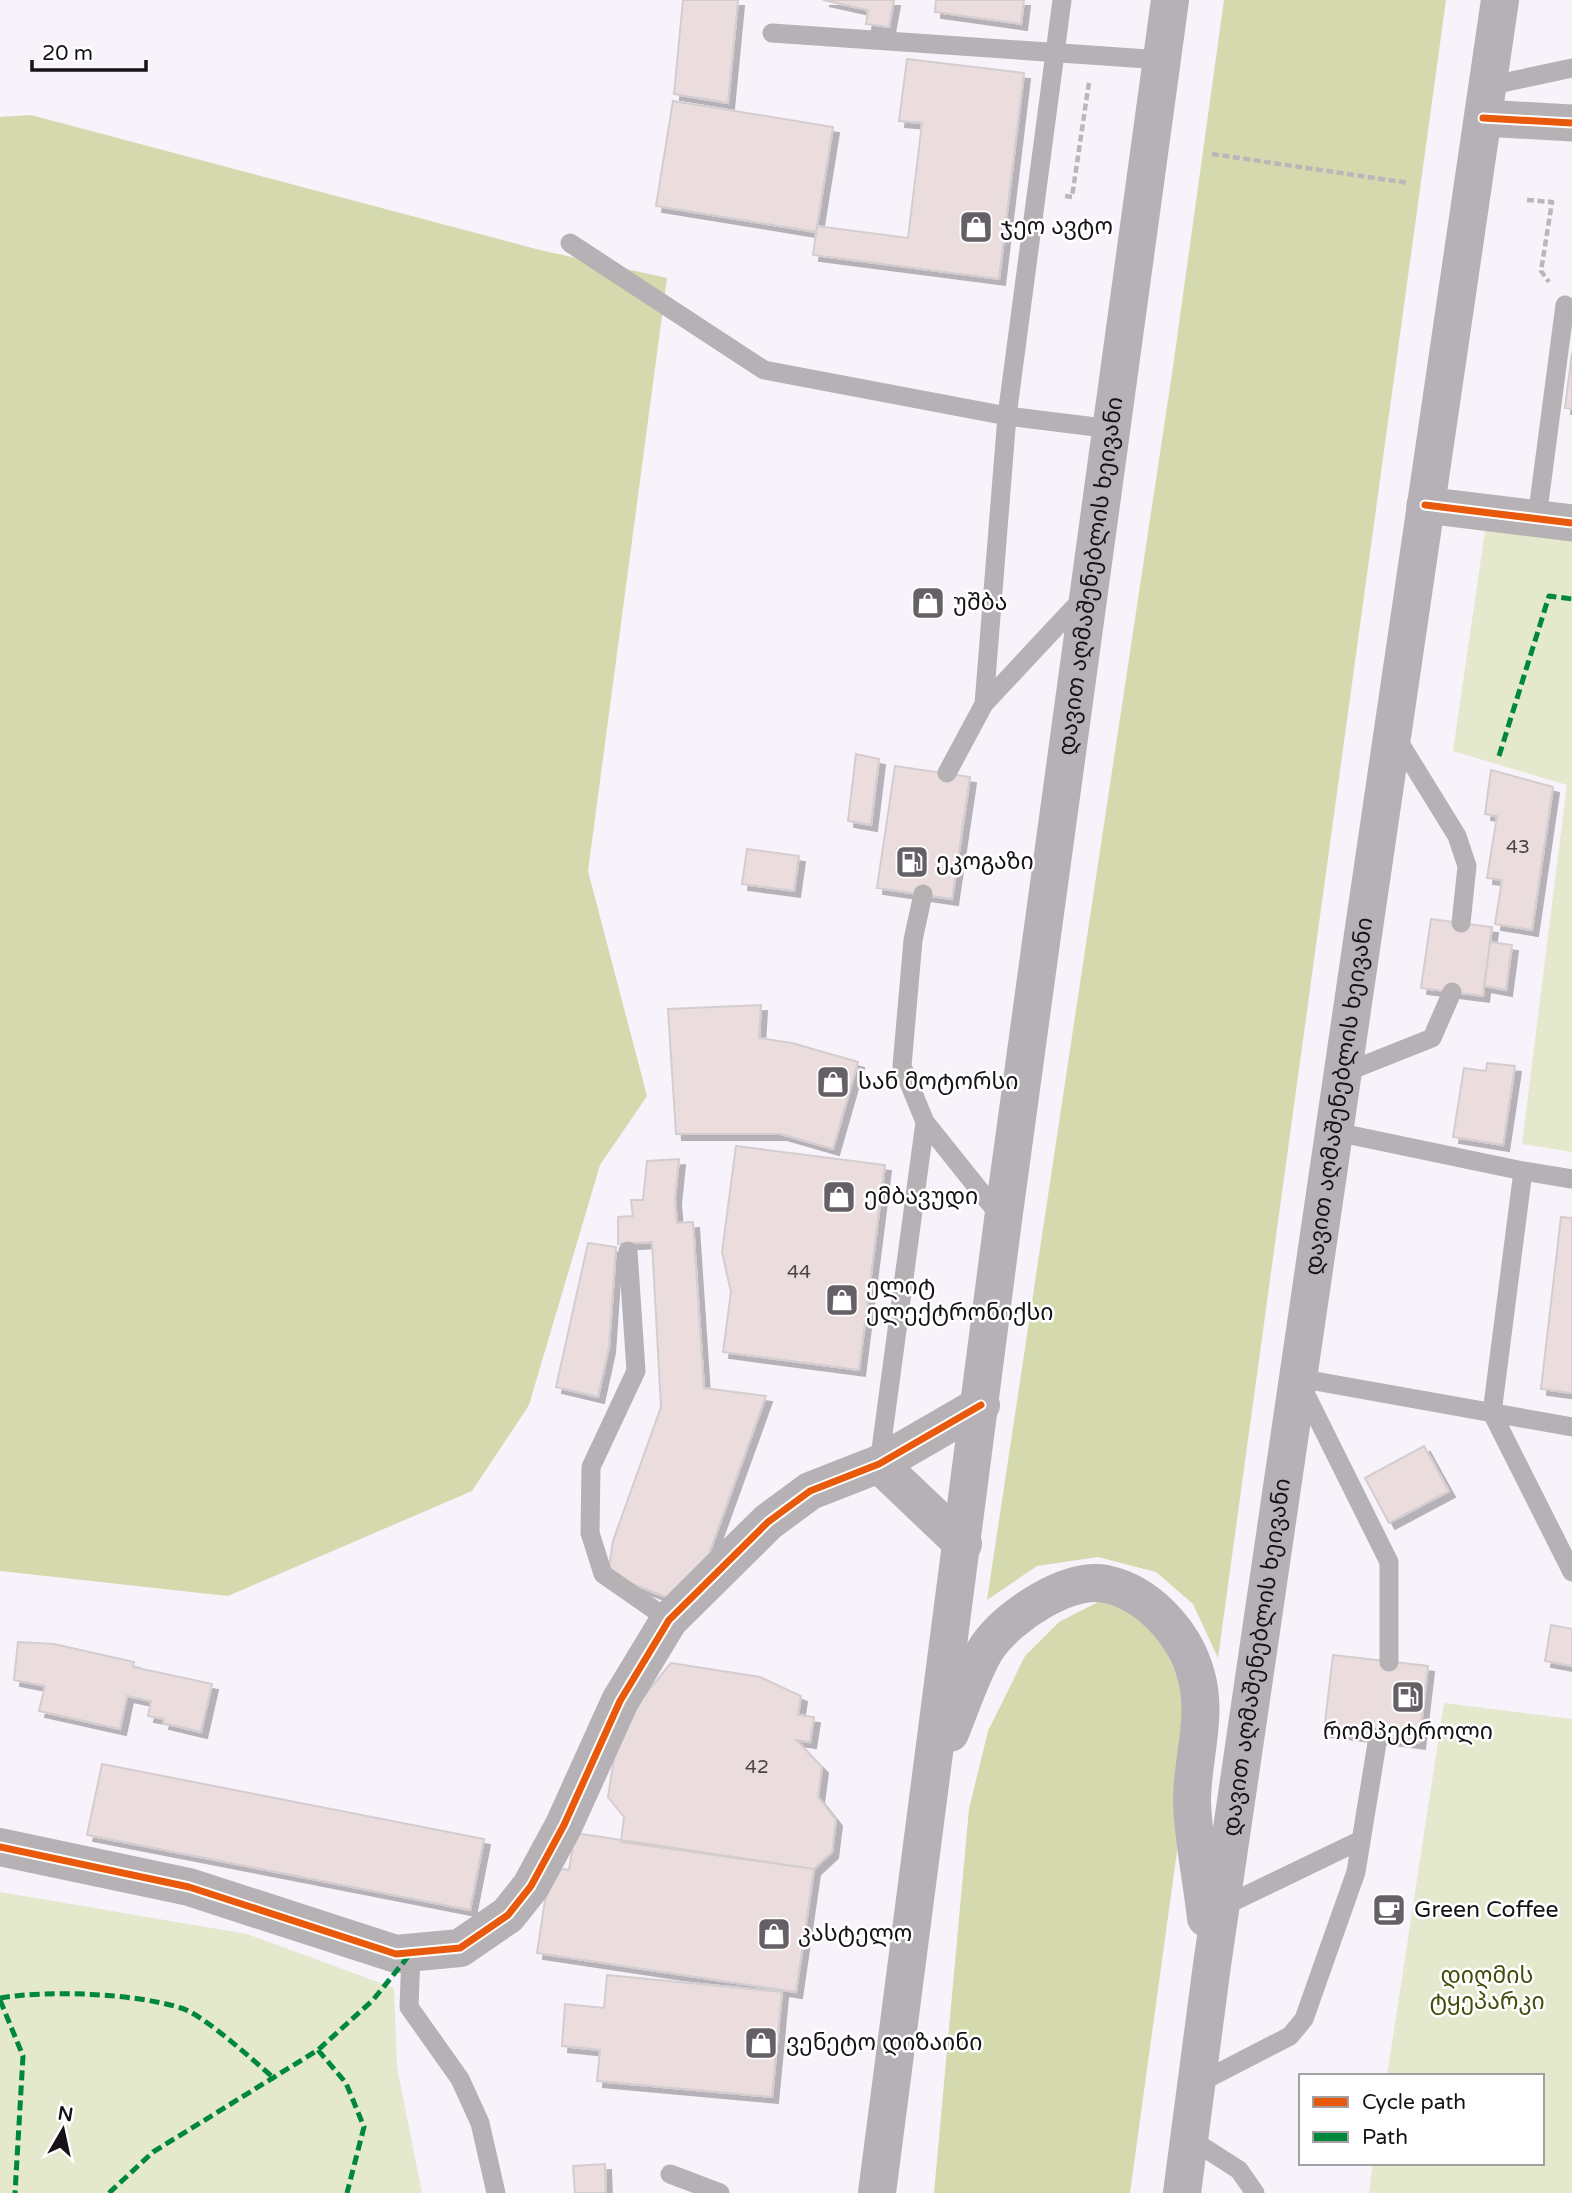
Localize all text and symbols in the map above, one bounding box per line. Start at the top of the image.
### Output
scale bar [32,28,145,72]
text: 20 m [42,41,93,66]
shop icon: ჯეო ავტო [957,208,995,246]
place label: ჯეო ავტო [1000,213,1113,241]
street label: დავით აღმაშენებლის ხეივანი [1053,395,1130,757]
shop icon: უშბა [909,584,947,622]
place label: უშბა [953,589,1007,617]
house number: 43 [1506,836,1530,858]
fuel station icon: ეკოგაზი [893,843,931,881]
place label: ეკოგაზი [936,848,1034,876]
street label: დავით აღმაშენებლის ხეივანი [1299,915,1379,1277]
shop icon: სან მოტორსი [814,1063,852,1101]
place label: სან მოტორსი [858,1068,1019,1096]
shop icon: ემბავუდი [820,1178,858,1216]
place label: ემბავუდი [864,1183,978,1211]
house number: 44 [787,1261,811,1283]
place label: ელიტ ელექტრონიქსი [866,1273,1054,1327]
shop icon: ელიტ ელექტრონიქსი [823,1281,861,1319]
street label: დავით აღმაშენებლის ხეივანი [1217,1476,1297,1838]
fuel station icon: რომპეტროლი [1389,1678,1427,1716]
place label: რომპეტროლი [1323,1718,1493,1746]
house number: 42 [745,1756,769,1778]
cafe icon: Green Coffee [1370,1891,1408,1929]
place label: Green Coffee [1414,1896,1559,1924]
shop icon: კასტელო [755,1915,793,1953]
place label: კასტელო [798,1920,912,1948]
park label: დიღმის ტყეპარკი [1429,1962,1545,2016]
shop icon: ვენეტო დიზაინი [742,2024,780,2062]
place label: ვენეტო დიზაინი [786,2029,982,2057]
legend [1299,2074,1544,2165]
text: Cycle path [1362,2090,1466,2115]
north arrow [28,2095,98,2165]
text: N [56,2102,75,2126]
text: Path [1362,2125,1408,2150]

